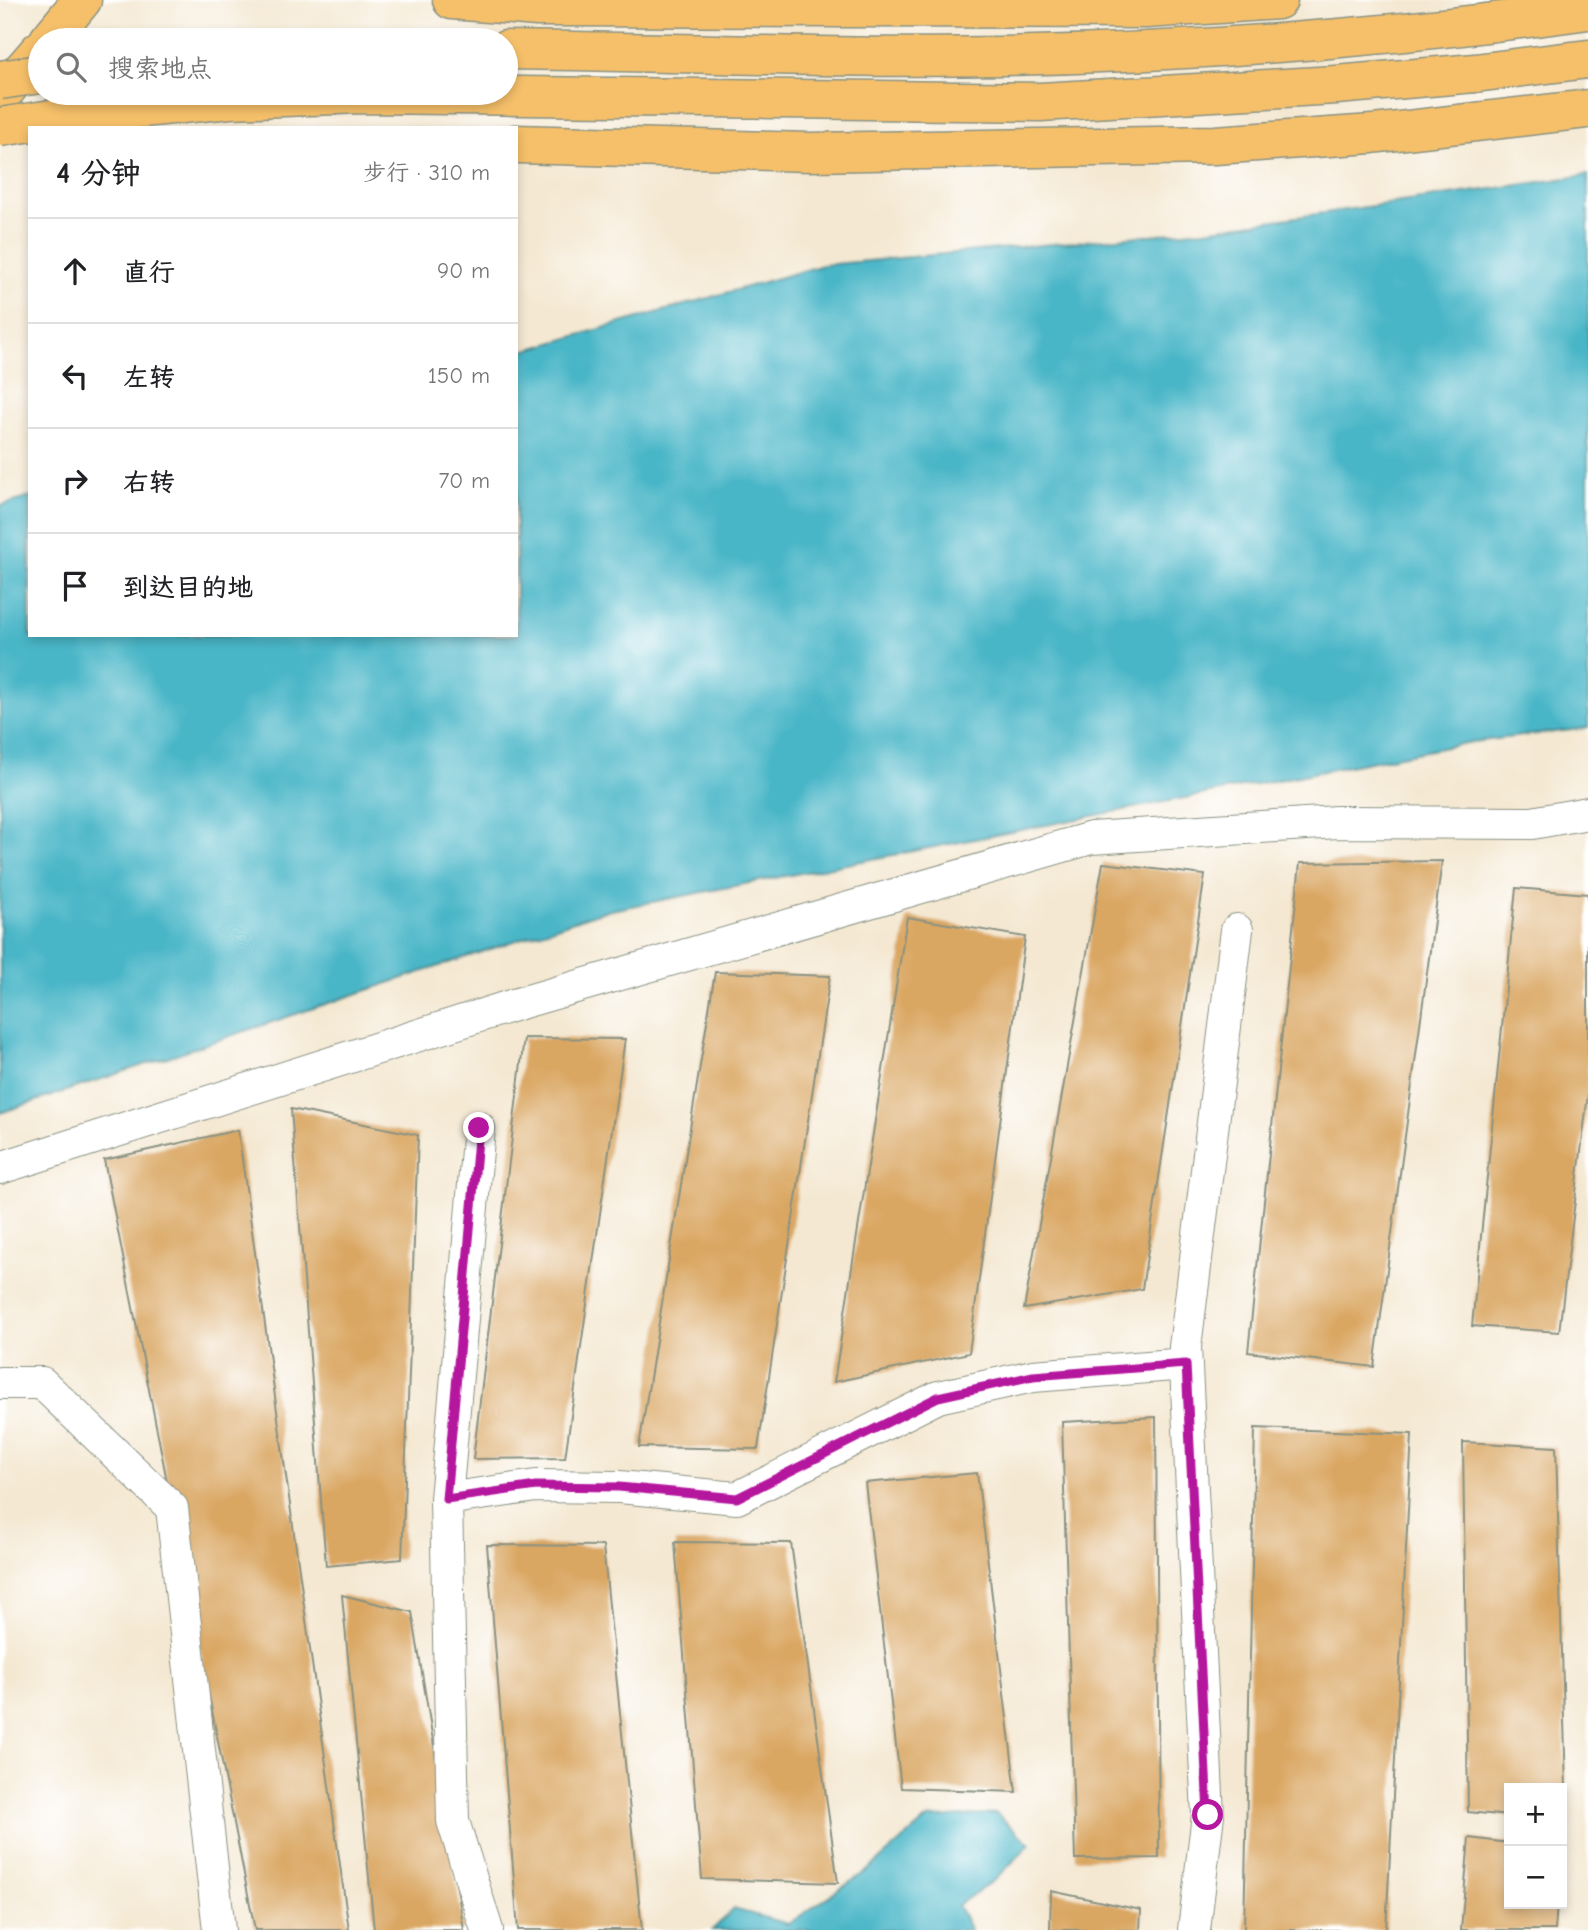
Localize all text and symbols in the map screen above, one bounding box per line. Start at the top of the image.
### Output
search box [28,28,518,105]
icon: search [52,48,90,86]
text: 搜索地点 [108,54,212,84]
text: 4 分钟 [56,156,141,191]
text: 步行 · 310 m [363,159,490,186]
icon: ahead [56,252,94,290]
text: 90 m [437,257,490,284]
text: 直行 [123,258,175,288]
icon: left [56,357,94,395]
text: 150 m [428,362,490,389]
text: 左转 [123,363,175,393]
icon: right [56,462,94,500]
text: 70 m [438,467,490,494]
text: 右转 [123,468,175,498]
icon: arrive [56,567,94,605]
text: 到达目的地 [123,573,253,603]
route end [463,1112,494,1143]
map controls [1504,1783,1567,1909]
button: + [1504,1783,1567,1846]
route start [1192,1799,1223,1830]
button: − [1504,1846,1567,1909]

